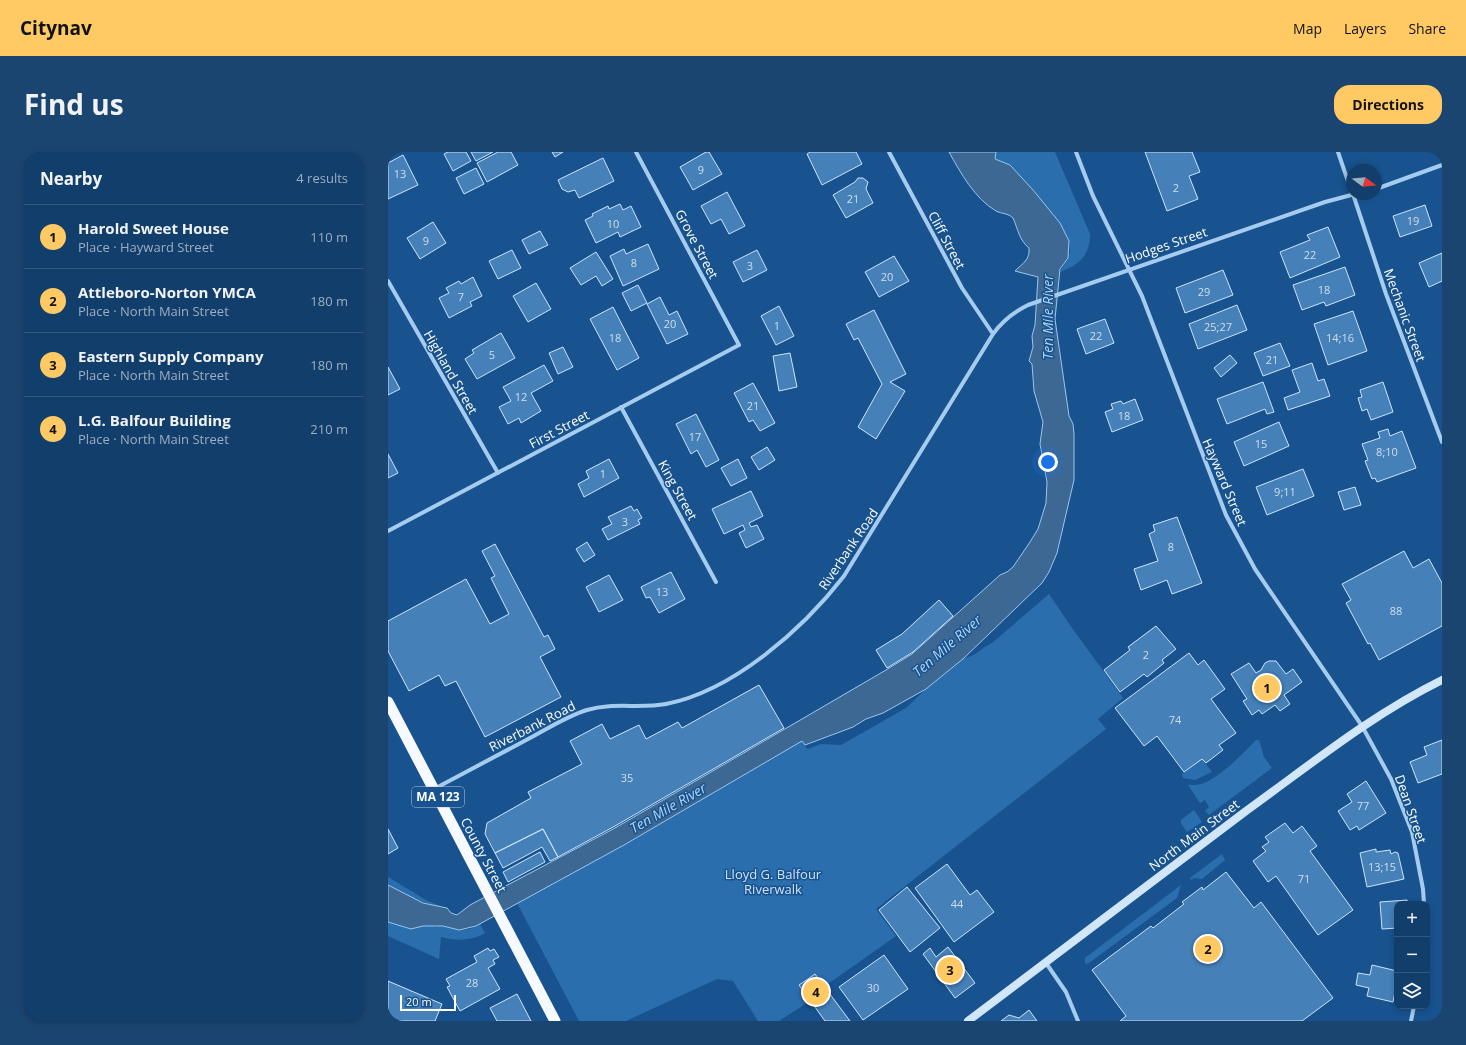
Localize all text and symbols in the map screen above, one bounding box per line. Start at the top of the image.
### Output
text: Citynav [20,15,92,41]
text: Map [1293,19,1322,38]
text: Layers [1344,19,1386,38]
text: Share [1408,19,1446,38]
text: Find us [24,85,124,123]
button: Directions [1334,85,1442,124]
house number: 9 [698,162,704,177]
north arrow [1346,164,1382,200]
house number: 13 [394,166,406,181]
text: Nearby [40,167,102,190]
text: 4 results [296,169,348,187]
house number: 2 [1173,180,1179,195]
house number: 21 [847,191,859,206]
street label: Grove Street [671,206,723,282]
street label: Cliff Street [924,208,970,272]
house number: 19 [1407,213,1419,228]
house number: 10 [607,216,619,231]
text: Harold Sweet House [78,218,229,238]
street label: Hodges Street [1123,222,1210,267]
text: 1 [49,228,57,246]
text: 110 m [310,228,348,246]
house number: 9 [423,233,429,248]
text: Place · Hayward Street [78,238,214,256]
house number: 22 [1304,247,1316,262]
house number: 8 [631,255,637,270]
house number: 3 [747,258,753,273]
street label: Mechanic Street [1380,266,1430,364]
house number: 20 [881,269,893,284]
water label: Ten Mile River [1038,274,1057,360]
text: Attleboro-Norton YMCA [78,282,256,302]
house number: 18 [1318,282,1330,297]
house number: 29 [1198,284,1210,299]
house number: 7 [458,289,464,304]
text: 2 [49,292,57,310]
text: 180 m [310,292,348,310]
text: Place · North Main Street [78,302,229,320]
house number: 20 [664,316,676,331]
house number: 1 [774,318,780,333]
house number: 25;27 [1204,319,1232,334]
street label: Highland Street [420,327,482,418]
house number: 22 [1090,328,1102,343]
house number: 18 [609,330,621,345]
house number: 14;16 [1326,330,1354,345]
text: Eastern Supply Company [78,346,264,366]
house number: 5 [489,347,495,362]
house number: 21 [1266,352,1278,367]
text: 3 [49,356,57,374]
text: 180 m [310,356,348,374]
text: Place · North Main Street [78,366,229,384]
house number: 12 [515,389,527,404]
house number: 21 [747,398,759,413]
street label: First Street [526,405,593,452]
house number: 18 [1118,408,1130,423]
text: L.G. Balfour Building [78,410,231,430]
text: 4 [49,420,57,438]
text: 210 m [310,420,348,438]
house number: 17 [689,429,701,444]
text: Place · North Main Street [78,430,229,448]
street label: Hayward Street [1198,435,1252,529]
house number: 15 [1255,436,1267,451]
house number: 8;10 [1376,444,1398,459]
your location [1038,452,1058,472]
street label: King Street [654,457,702,524]
house number: 1 [600,466,606,481]
house number: 9;11 [1274,484,1296,499]
street label: Riverbank Road [814,505,882,593]
house number: 3 [622,514,628,529]
house number: 8 [1168,539,1174,554]
house number: 13 [656,584,668,599]
house number: 88 [1390,603,1402,618]
water label: Ten Mile River [908,610,986,681]
house number: 2 [1143,647,1149,662]
pin: 1 [1254,673,1280,703]
street label: Riverbank Road [486,696,578,756]
house number: 74 [1169,712,1182,727]
house number: 35 [621,770,633,785]
street label: Dean Street [1391,772,1431,846]
water label: Ten Mile River [626,778,710,837]
road number: MA 123 [412,787,464,807]
street label: North Main Street [1145,795,1243,875]
house number: 77 [1357,798,1369,813]
street label: County Street [457,814,512,896]
house number: 13;15 [1368,859,1396,874]
park label: Lloyd G. Balfour Riverwalk [725,865,822,898]
house number: 71 [1298,871,1310,886]
house number: 44 [951,896,964,911]
map controls [1394,901,1430,1009]
button: + [1394,901,1430,937]
pin: 2 [1195,934,1221,964]
button: − [1394,937,1430,973]
pin: 3 [937,955,963,985]
button: layers [1394,973,1430,1009]
house number: 28 [466,975,478,990]
pin: 4 [803,977,829,1007]
house number: 30 [867,980,879,995]
scale bar [400,993,456,1012]
text: 20 m [406,994,432,1009]

